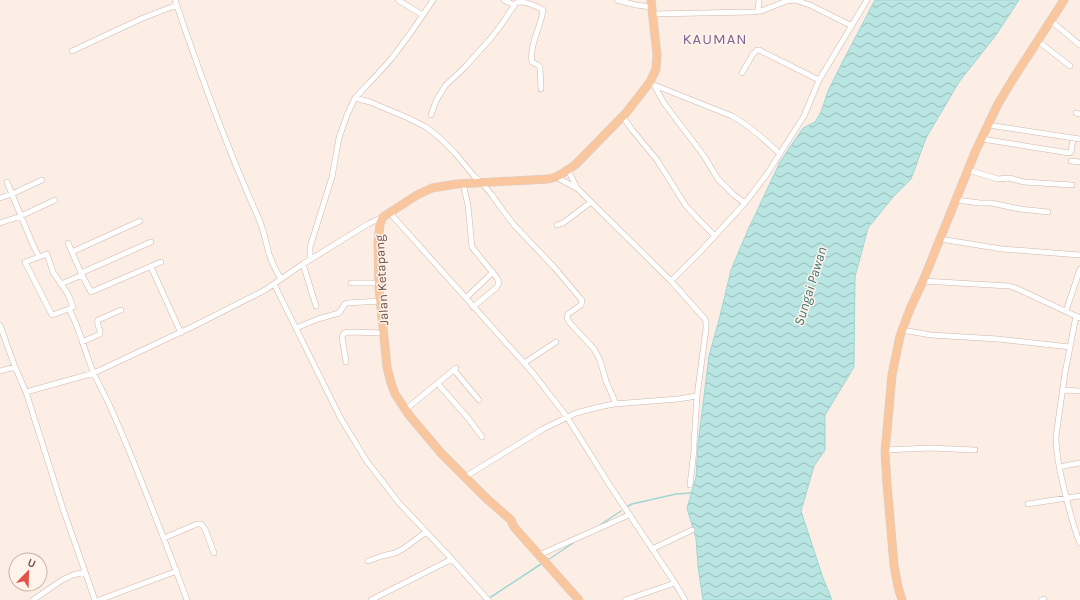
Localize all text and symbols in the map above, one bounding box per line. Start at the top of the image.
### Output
district label: KAUMAN [682,30,748,48]
street label: Jalan Ketapang [372,234,391,326]
water label: Sungai Pawan [790,245,831,328]
north arrow [8,552,48,592]
text: U [26,556,38,571]

